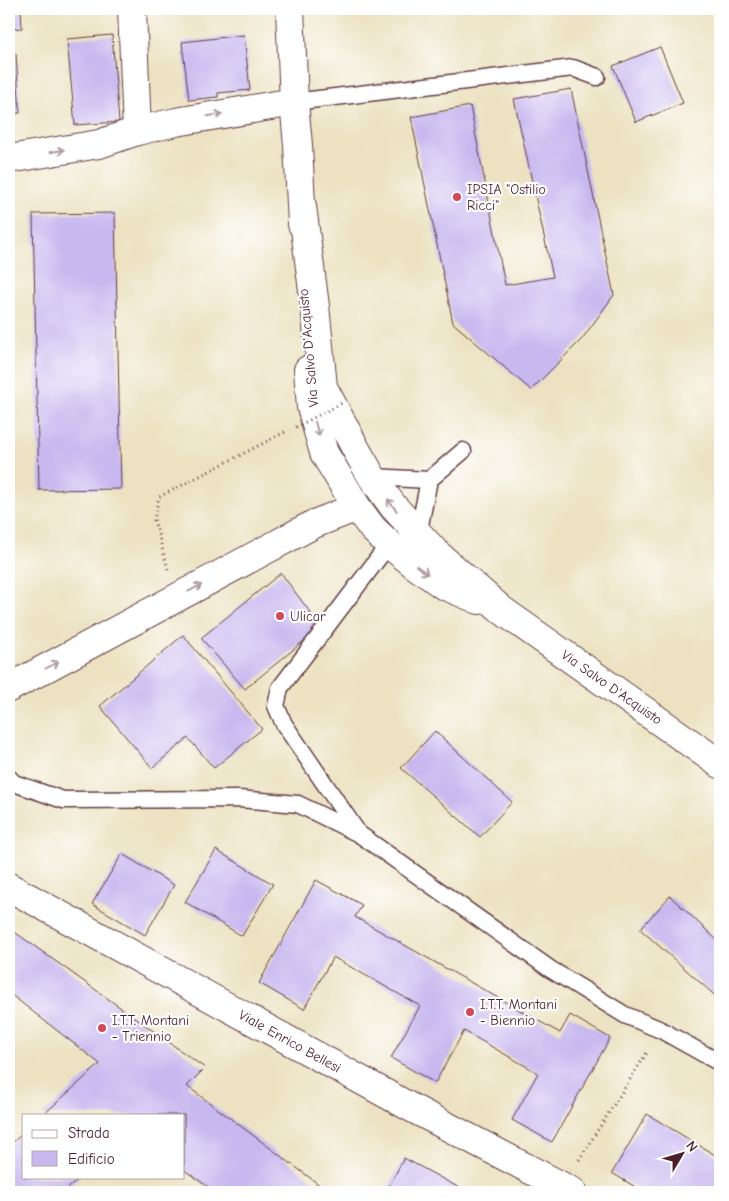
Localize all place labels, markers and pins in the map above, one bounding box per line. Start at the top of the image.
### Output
place label: IPSIA "Ostilio Ricci" [467,181,546,214]
marker: IPSIA "Ostilio Ricci" [451,191,463,203]
place label: Ulicar [290,608,326,625]
marker: Ulicar [274,610,286,622]
place label: I.T.T. Montani - Biennio [480,996,557,1029]
marker: I.T.T. Montani - Biennio [464,1006,476,1018]
place label: I.T.T. Montani - Triennio [112,1012,189,1045]
marker: I.T.T. Montani - Triennio [96,1022,108,1034]

